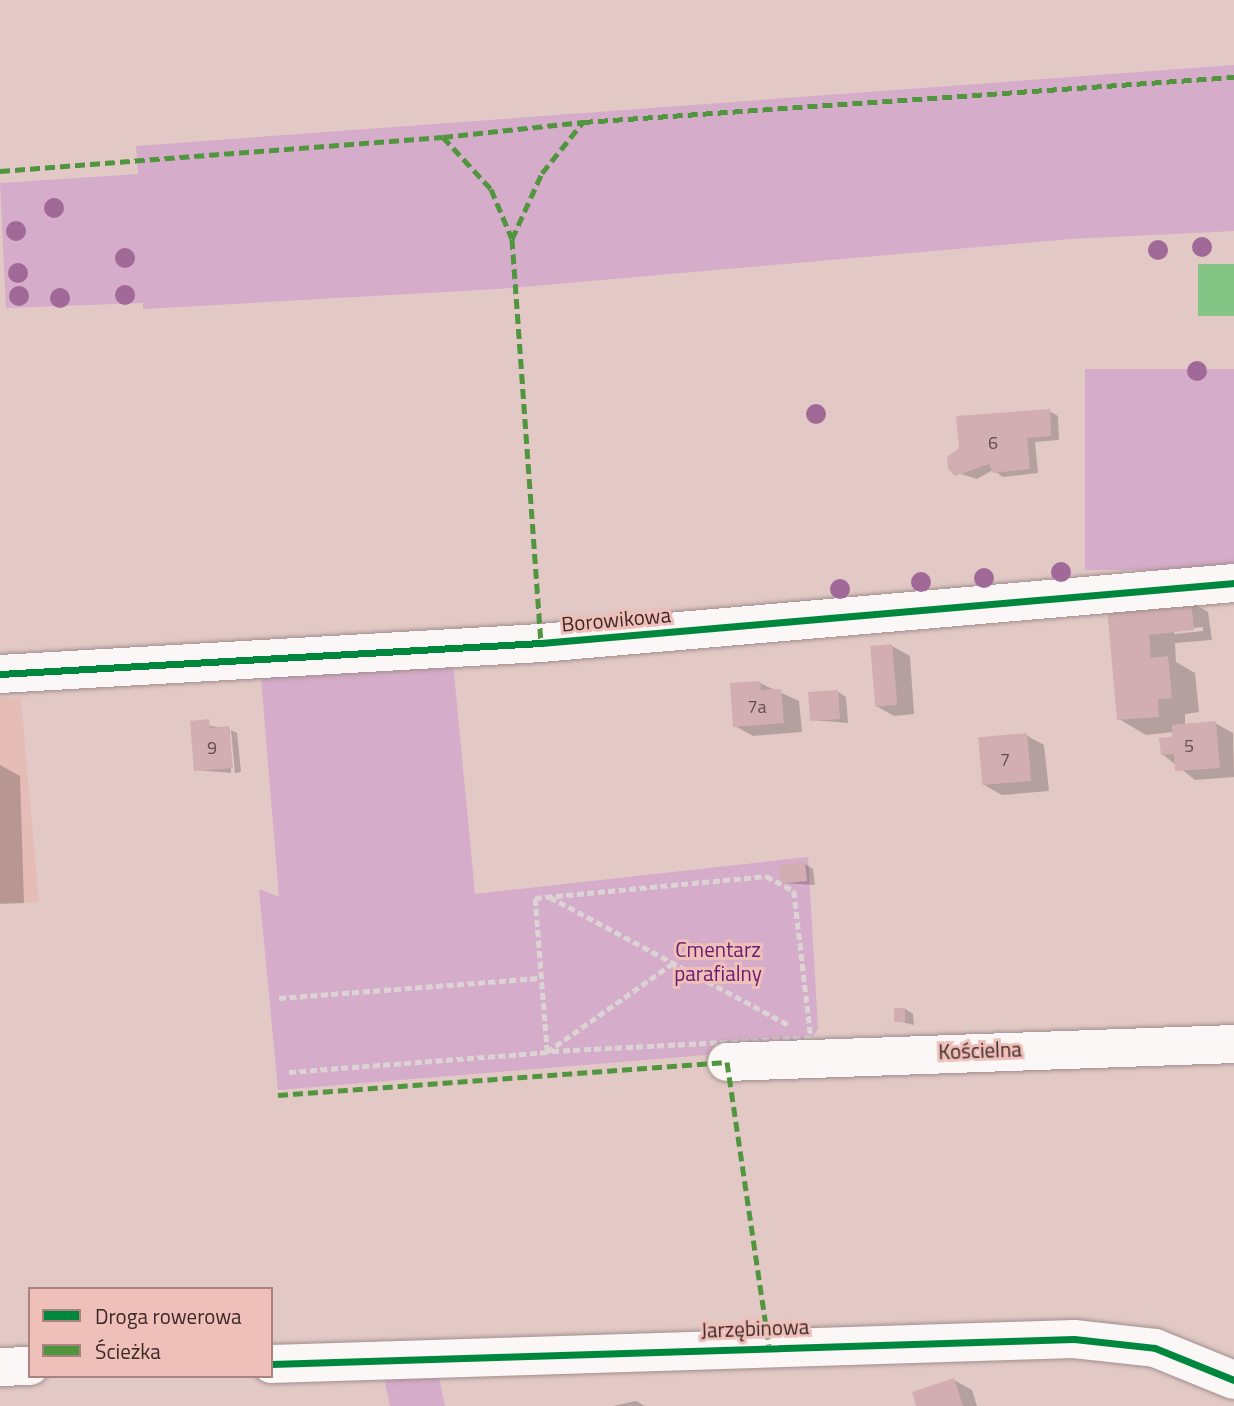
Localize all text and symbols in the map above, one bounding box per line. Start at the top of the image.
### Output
house number: 6 [988,432,998,454]
street label: Borowikowa [560,602,672,636]
house number: 7a [747,696,767,718]
house number: 5 [1184,735,1194,757]
house number: 9 [207,737,217,759]
house number: 7 [1000,749,1010,771]
park label: Cmentarz parafialny [674,936,762,986]
street label: Kościelna [938,1036,1022,1064]
legend [28,1287,273,1378]
text: Droga rowerowa [95,1300,242,1332]
street label: Jarzębinowa [700,1314,810,1342]
text: Ścieżka [95,1335,161,1367]

